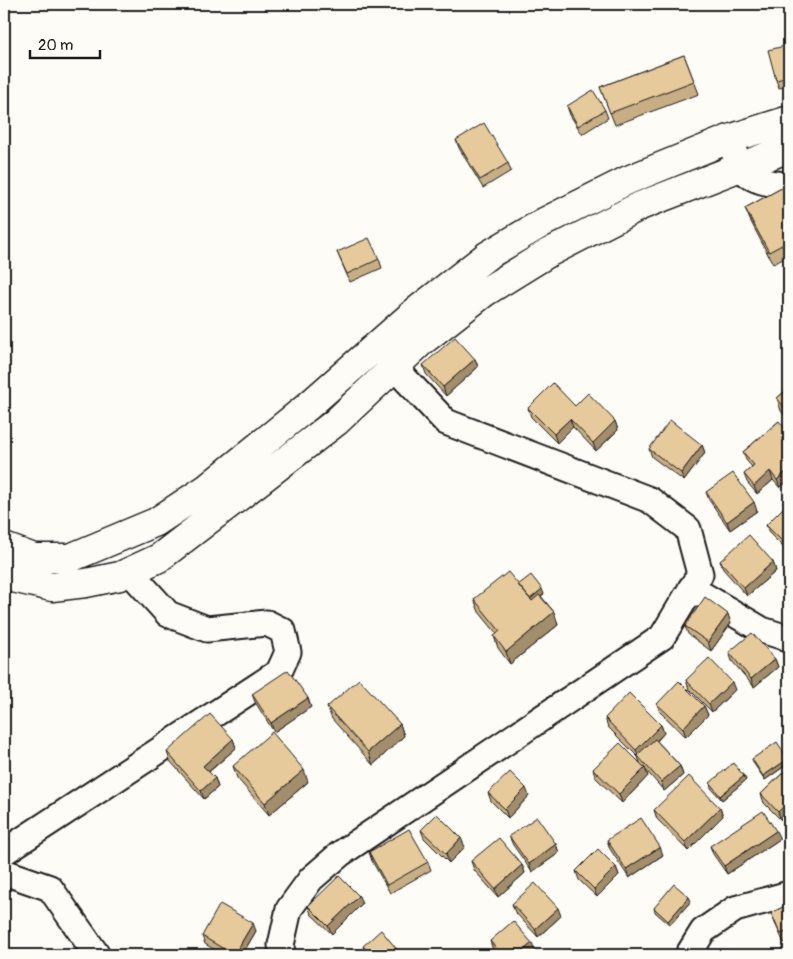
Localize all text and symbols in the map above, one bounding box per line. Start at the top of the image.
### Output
scale bar [30,28,100,60]
text: 20 m [38,36,73,55]

